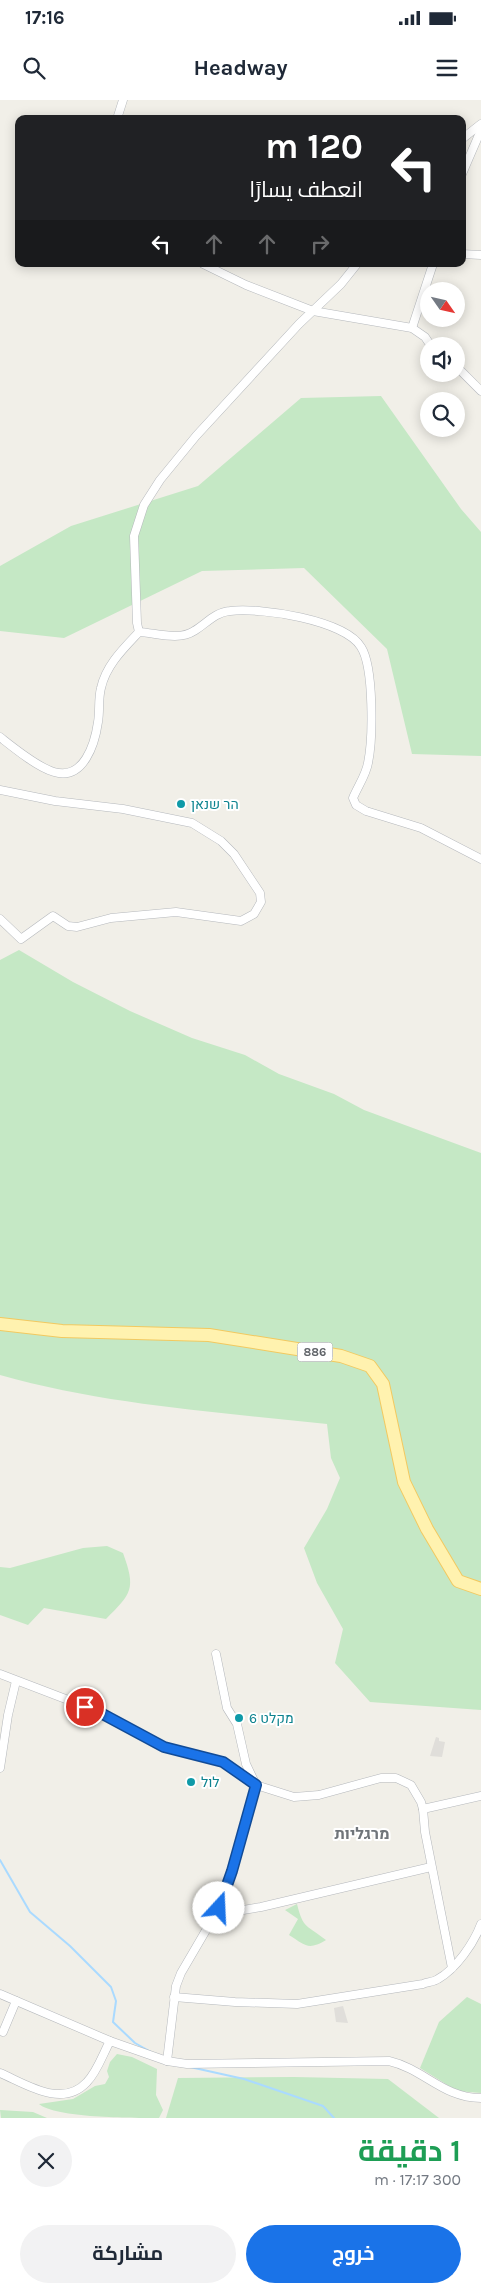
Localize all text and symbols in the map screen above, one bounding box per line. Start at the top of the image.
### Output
text: 17:16 [25,7,65,29]
icon: search [20,54,48,82]
icon: menu [433,54,461,82]
text: Headway [193,55,288,81]
text: 120 m [265,126,363,167]
icon: left [381,135,446,200]
text: انعطف يسارًا [249,177,363,203]
icon: left [147,230,175,258]
icon: ahead [200,230,228,258]
icon: ahead [253,230,281,258]
icon: right [306,230,334,258]
north arrow [420,282,465,328]
map controls [420,282,465,437]
button: sound [420,337,465,382]
button: search [420,392,465,437]
place label: הר שנאן [191,796,239,813]
marker: הר שנאן [175,798,187,810]
road number: 886 [298,1342,332,1362]
pin [64,1686,106,1728]
icon: arrive [71,1693,99,1721]
place label: מקלט 6 [249,1710,294,1727]
marker: מקלט 6 [233,1712,245,1724]
place label: לול [201,1774,220,1791]
marker: לול [185,1776,197,1788]
district label: מרגליות [334,1824,390,1843]
position arrow [192,1881,244,1933]
text: 1 دقيقة [358,2133,461,2169]
button: close [20,2135,72,2187]
text: 300 m · 17:17 [374,2170,461,2189]
button: مشاركة [20,2225,236,2283]
button: خروج [246,2225,461,2283]

